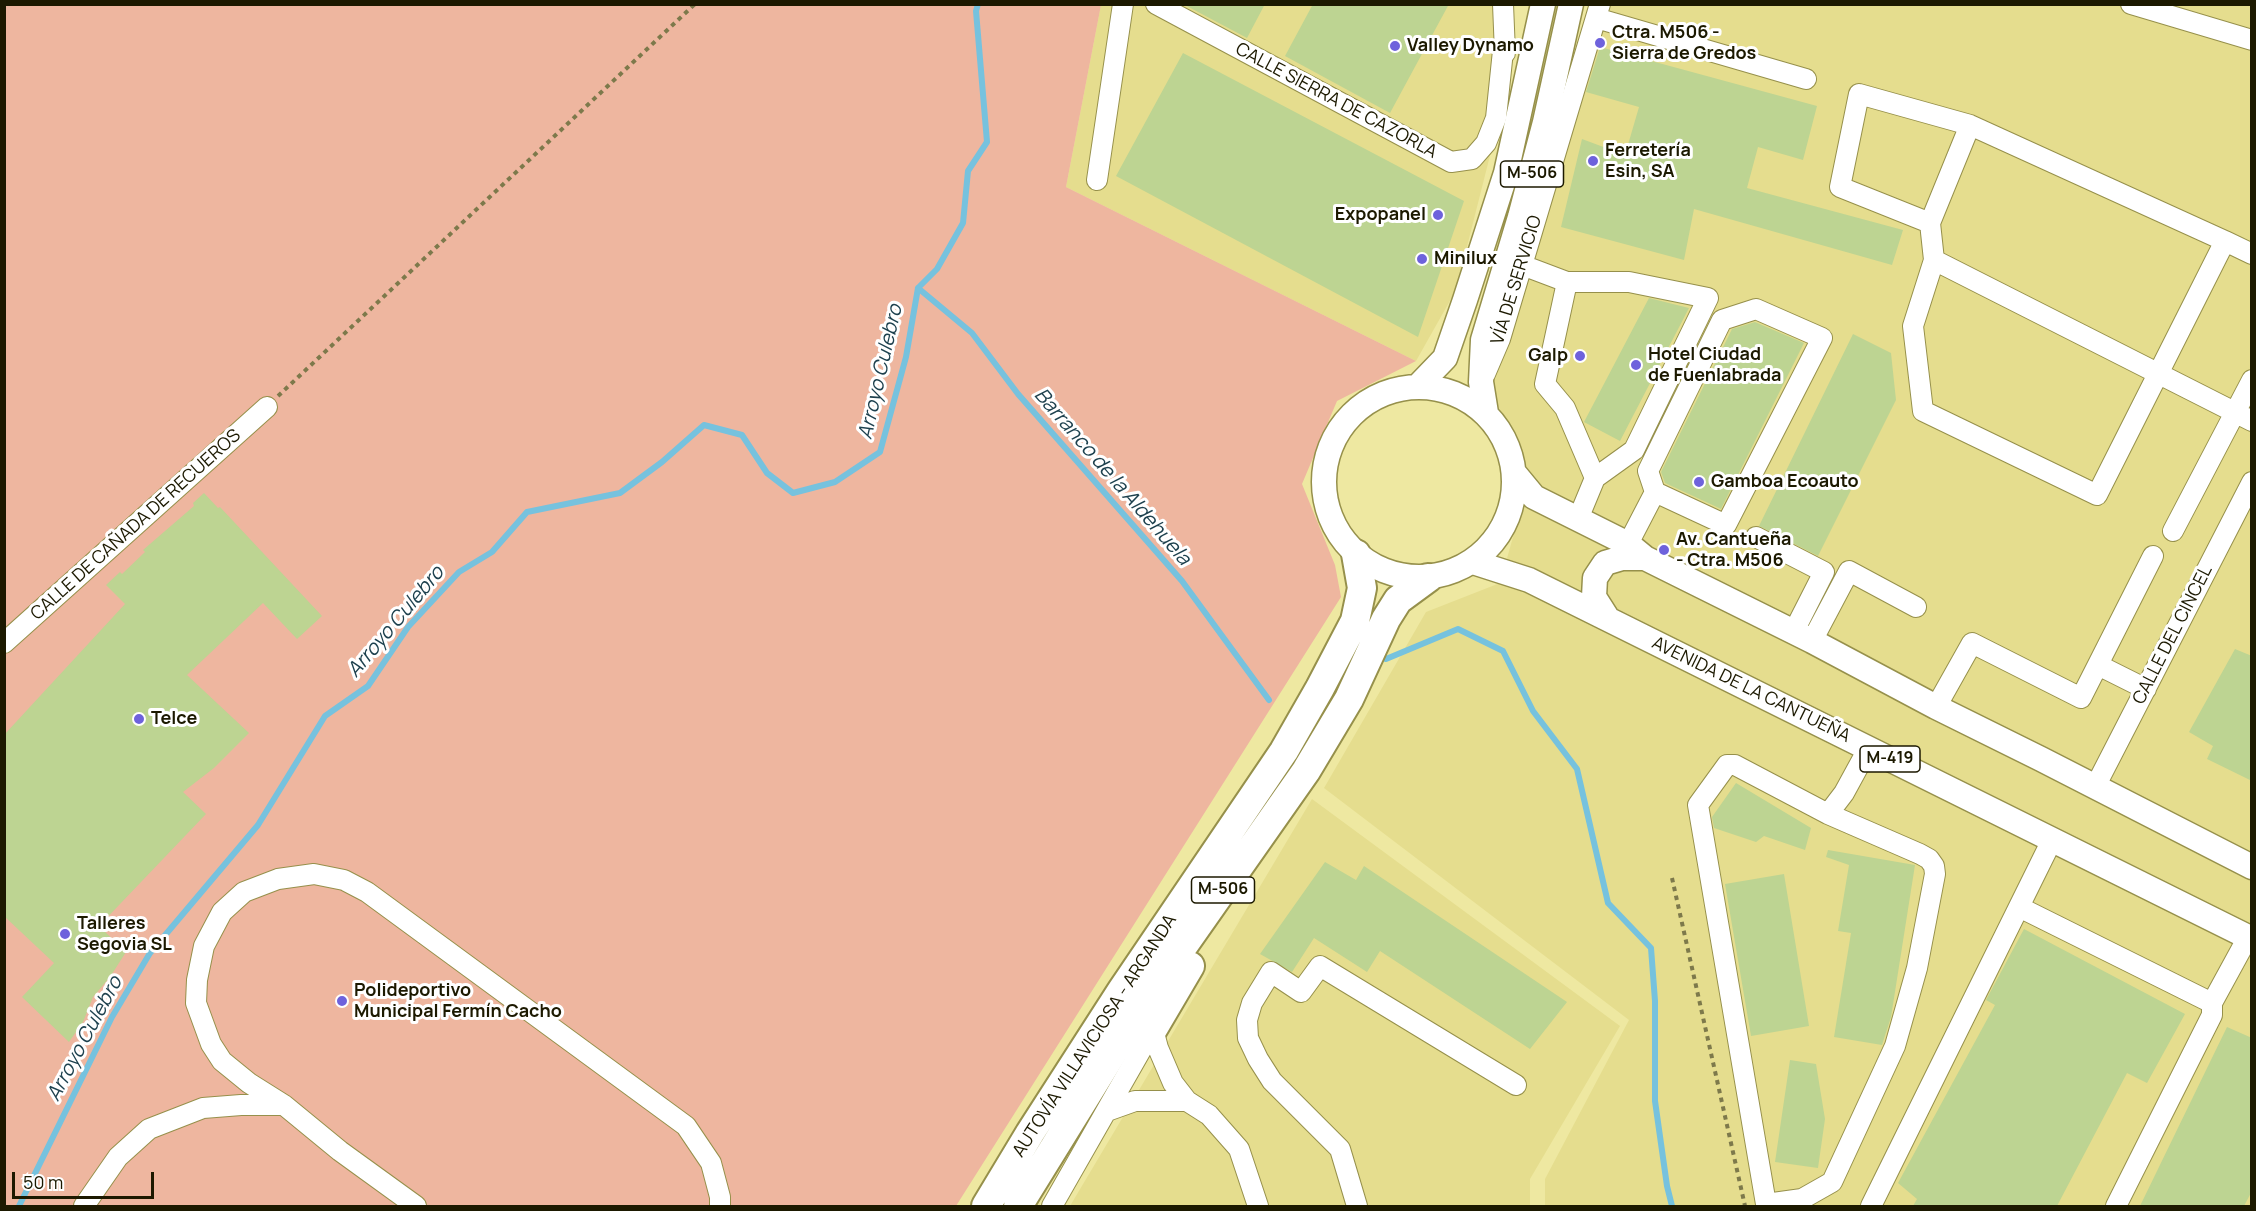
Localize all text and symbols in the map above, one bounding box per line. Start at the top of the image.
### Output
place label: Ctra. M506 - Sierra de Gredos [1612,22,1756,64]
place label: Valley Dynamo [1407,35,1534,57]
marker: Ctra. M506 - Sierra de Gredos [1593,36,1607,50]
street label: CALLE SIERRA DE CAZORLA [1231,39,1441,163]
marker: Valley Dynamo [1388,39,1402,53]
place label: Ferretería Esin, SA [1605,140,1691,182]
marker: Ferretería Esin, SA [1586,154,1600,168]
road number: M-506 [1500,161,1564,187]
place label: Expopanel [1335,204,1426,226]
marker: Expopanel [1431,208,1445,222]
street label: VÍA DE SERVICIO [1487,213,1547,347]
place label: Minilux [1434,248,1497,270]
marker: Minilux [1415,252,1429,266]
water label: Arroyo Culebro [854,302,908,442]
place label: Hotel Ciudad de Fuenlabrada [1648,344,1781,386]
place label: Galp [1528,345,1568,367]
marker: Galp [1573,349,1587,363]
marker: Hotel Ciudad de Fuenlabrada [1629,358,1643,372]
water label: Barranco de la Aldehuela [1029,384,1195,570]
street label: CALLE DE CAÑADA DE RECUEROS [27,425,245,625]
place label: Gamboa Ecoauto [1711,471,1859,493]
marker: Gamboa Ecoauto [1692,475,1706,489]
place label: Av. Cantueña - Ctra. M506 [1676,529,1791,572]
marker: Av. Cantueña - Ctra. M506 [1657,543,1671,557]
water label: Arroyo Culebro [343,562,449,682]
street label: CALLE DEL CINCEL [2129,562,2217,708]
street label: AVENIDA DE LA CANTUEÑA [1648,632,1854,748]
place label: Telce [151,708,197,730]
marker: Telce [132,712,146,726]
road number: M-419 [1860,746,1920,772]
road number: M-506 [1192,877,1254,903]
street label: AUTOVÍA VILLAVICIOSA - ARGANDA [1008,911,1182,1161]
place label: Talleres Segovia SL [77,913,172,956]
marker: Talleres Segovia SL [58,927,72,941]
water label: Arroyo Culebro [42,973,128,1105]
place label: Polideportivo Municipal Fermín Cacho [354,980,562,1022]
marker: Polideportivo Municipal Fermín Cacho [335,994,349,1008]
scale bar [15,1160,158,1198]
text: 50 m [23,1170,63,1194]

